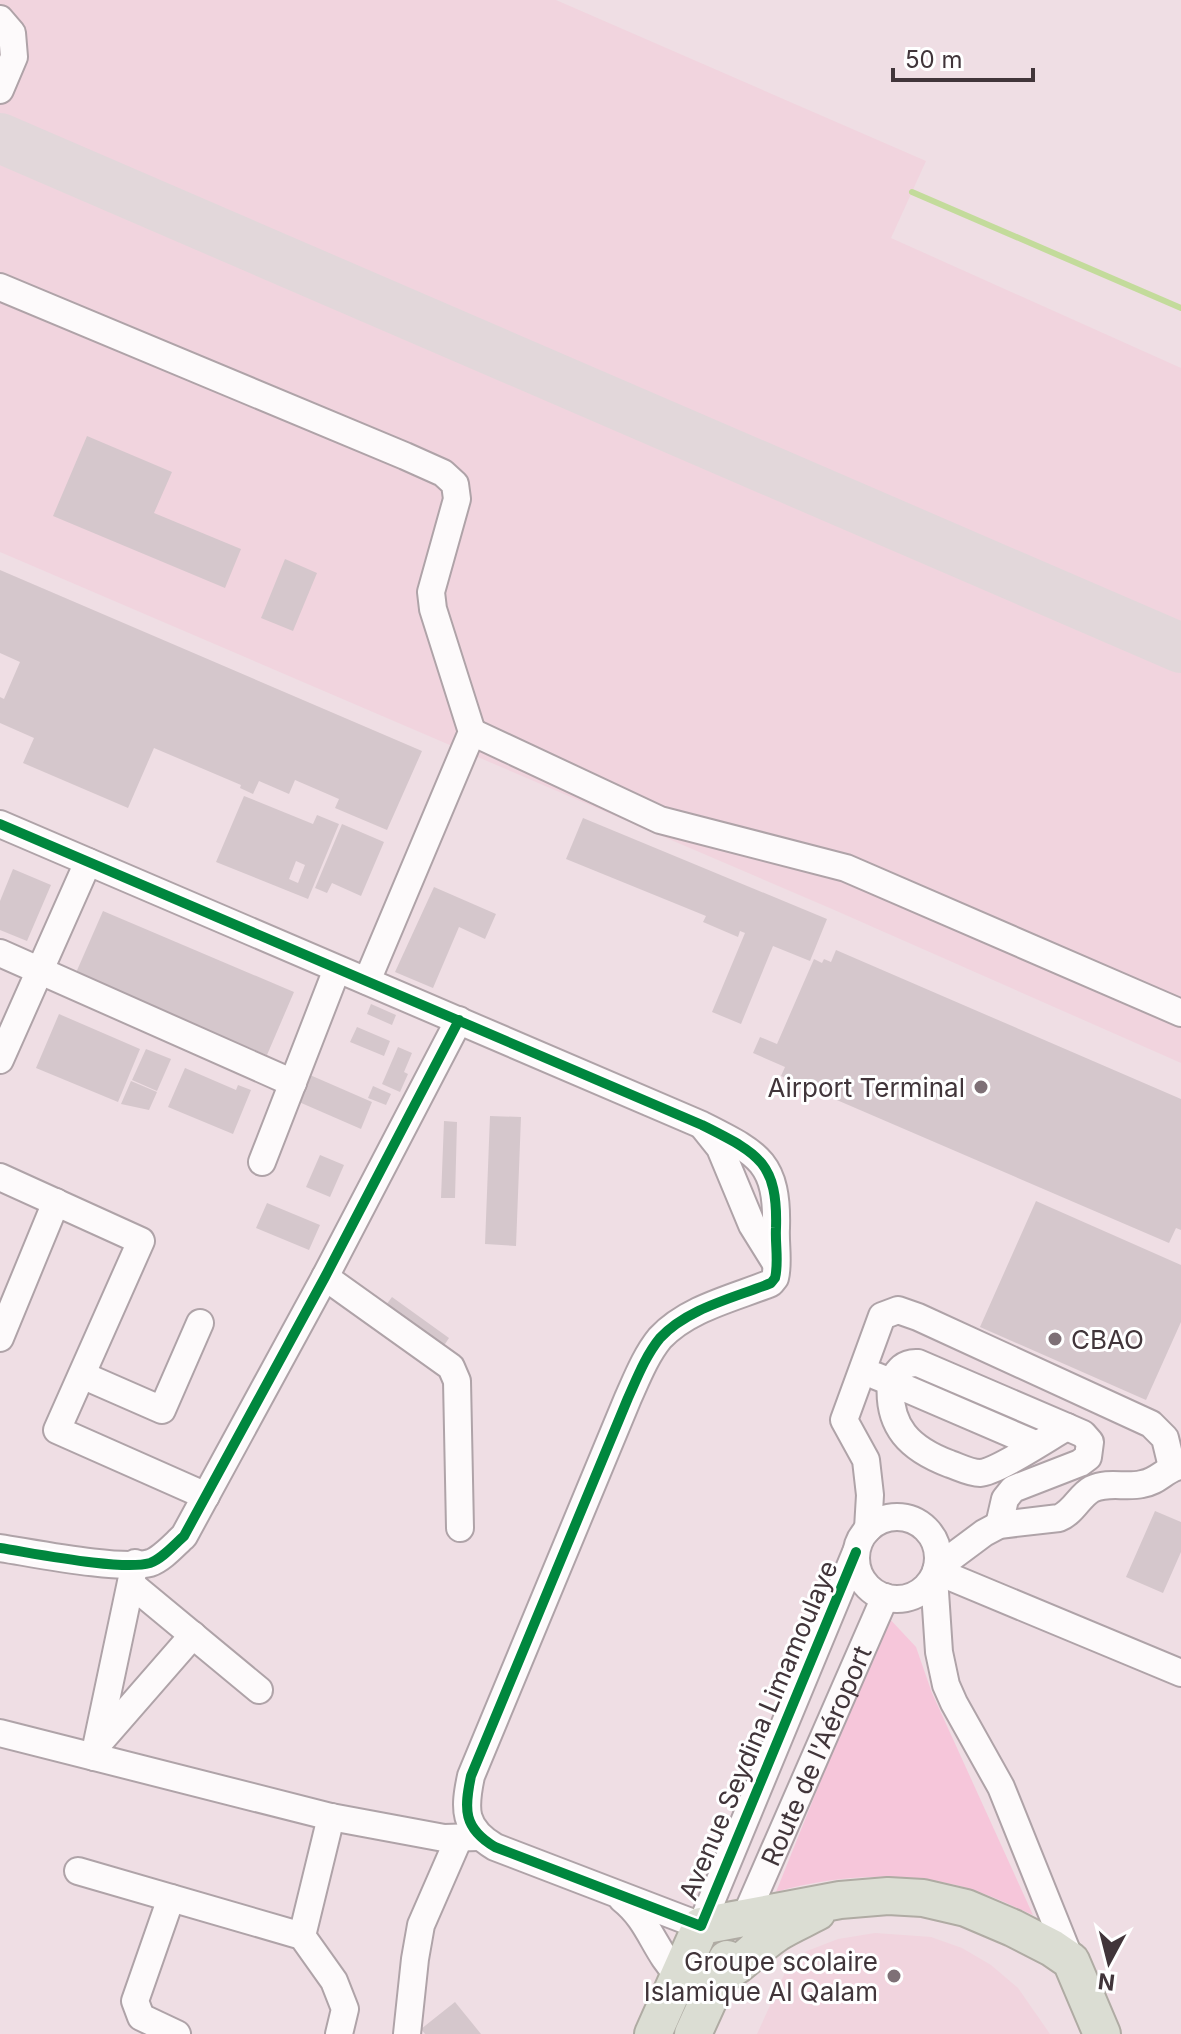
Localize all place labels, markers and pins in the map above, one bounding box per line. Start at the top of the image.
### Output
place label: Airport Terminal [767,1072,965,1103]
marker: Airport Terminal [972,1078,990,1096]
place label: CBAO [1071,1324,1144,1355]
marker: CBAO [1046,1330,1064,1348]
place label: Groupe scolaire Islamique Al Qalam [644,1946,878,2007]
marker: Groupe scolaire Islamique Al Qalam [885,1967,903,1985]

